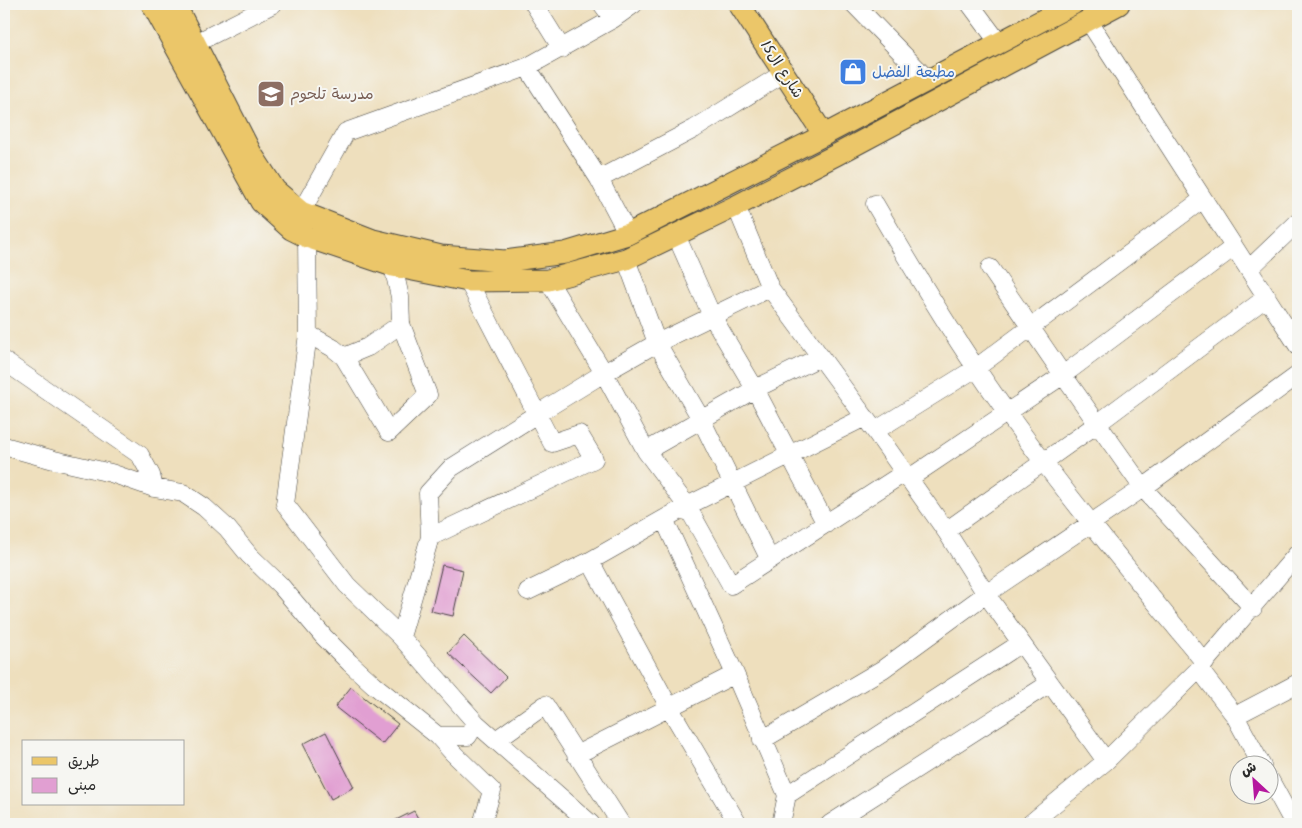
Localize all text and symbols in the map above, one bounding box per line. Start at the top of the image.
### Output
street label: شارع ال15 [753,36,809,103]
shop icon: مطبعة الفضل [838,57,868,87]
place label: مطبعة الفضل [872,61,955,85]
school or university icon: مدرسة تلحوم [256,79,286,109]
place label: مدرسة تلحوم [290,83,374,107]
legend [22,740,185,806]
text: طريق [68,750,100,774]
north arrow [1230,756,1280,806]
text: ش [1237,756,1260,782]
text: مبنى [68,774,96,798]

